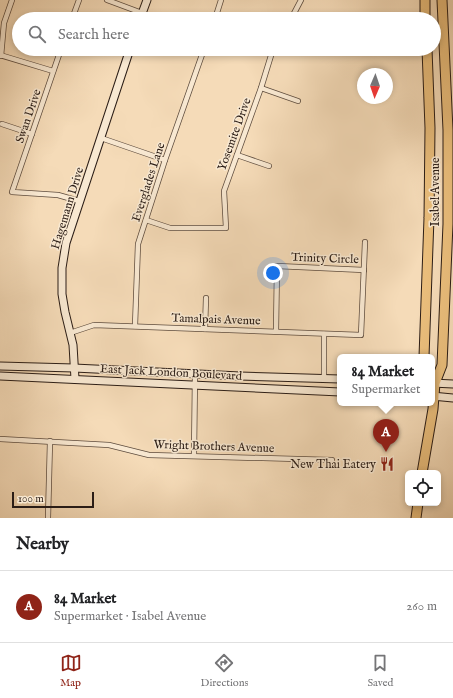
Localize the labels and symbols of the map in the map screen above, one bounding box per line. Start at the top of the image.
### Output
north arrow [357,68,393,104]
street label: Swan Drive [12,87,45,145]
street label: Yosemite Drive [214,95,255,173]
street label: Everglades Lane [129,140,169,224]
street label: Isabel Avenue [428,157,443,227]
street label: Hagemann Drive [48,165,87,251]
street label: Trinity Circle [291,250,360,267]
your location [263,263,283,283]
street label: Tamalpais Avenue [171,310,261,330]
street label: East Jack London Boulevard [99,361,243,385]
pin: A [373,419,399,452]
street label: Wright Brothers Avenue [153,437,275,456]
restaurant icon: New Thai Eatery [379,456,395,472]
place label: New Thai Eatery [290,457,376,472]
scale bar [12,490,94,509]

